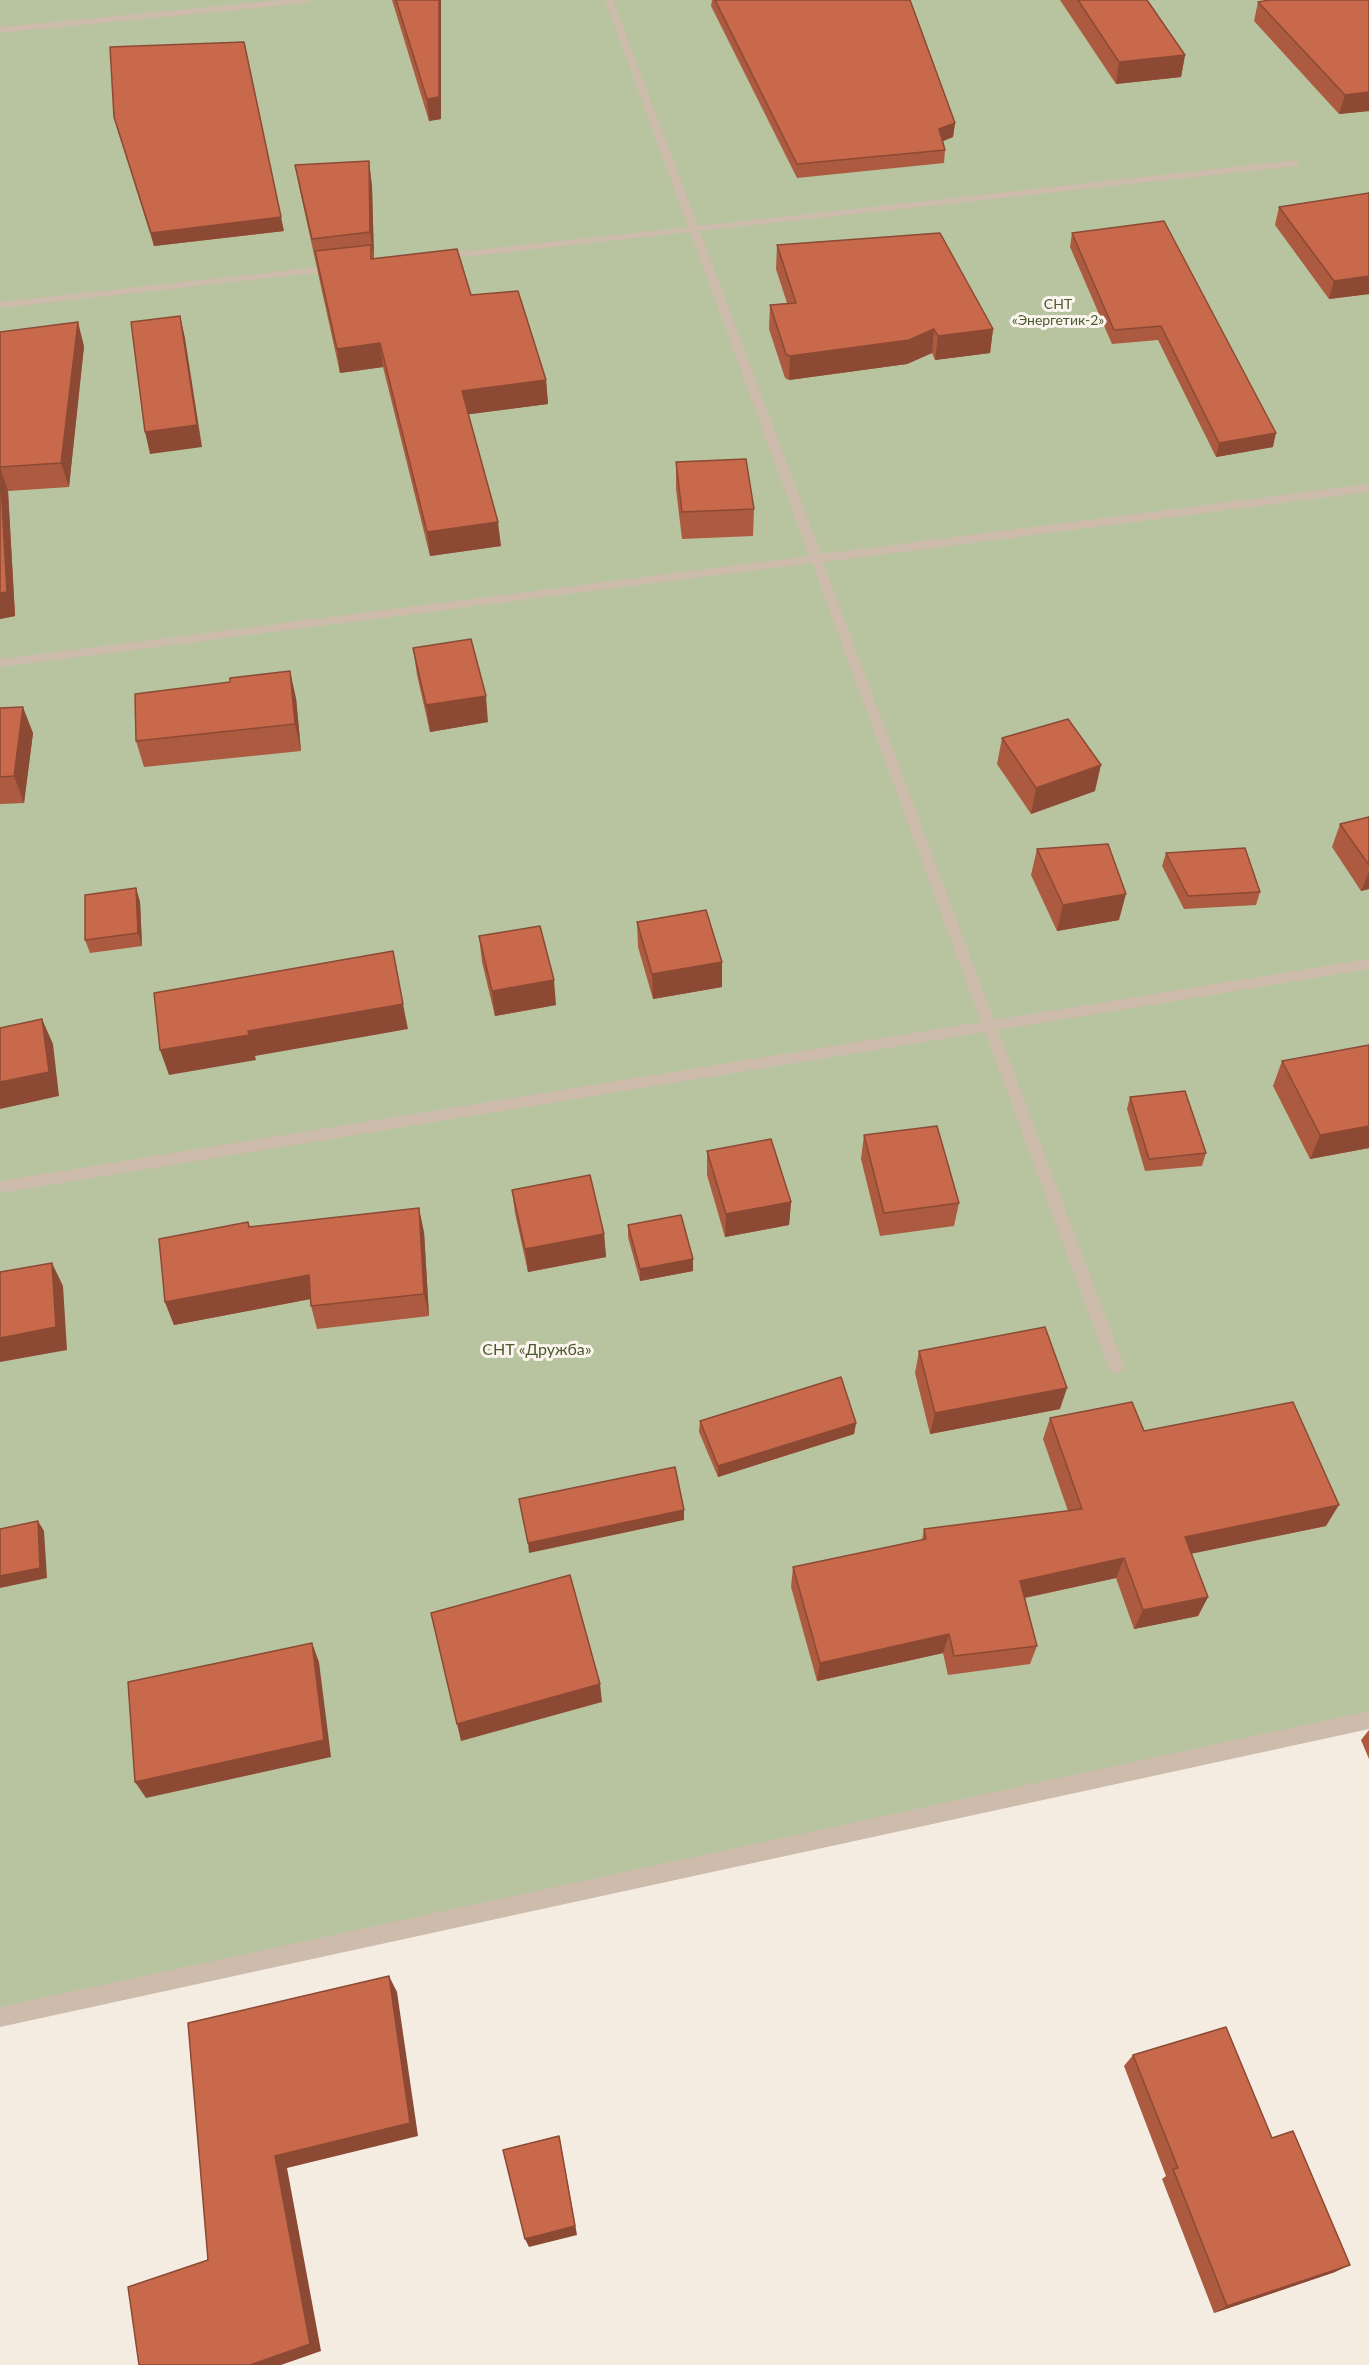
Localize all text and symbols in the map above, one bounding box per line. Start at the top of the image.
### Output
park label: СНТ «Энергетик-2» [1012,296,1104,328]
park label: СНТ «Дружба» [482,1340,592,1360]

